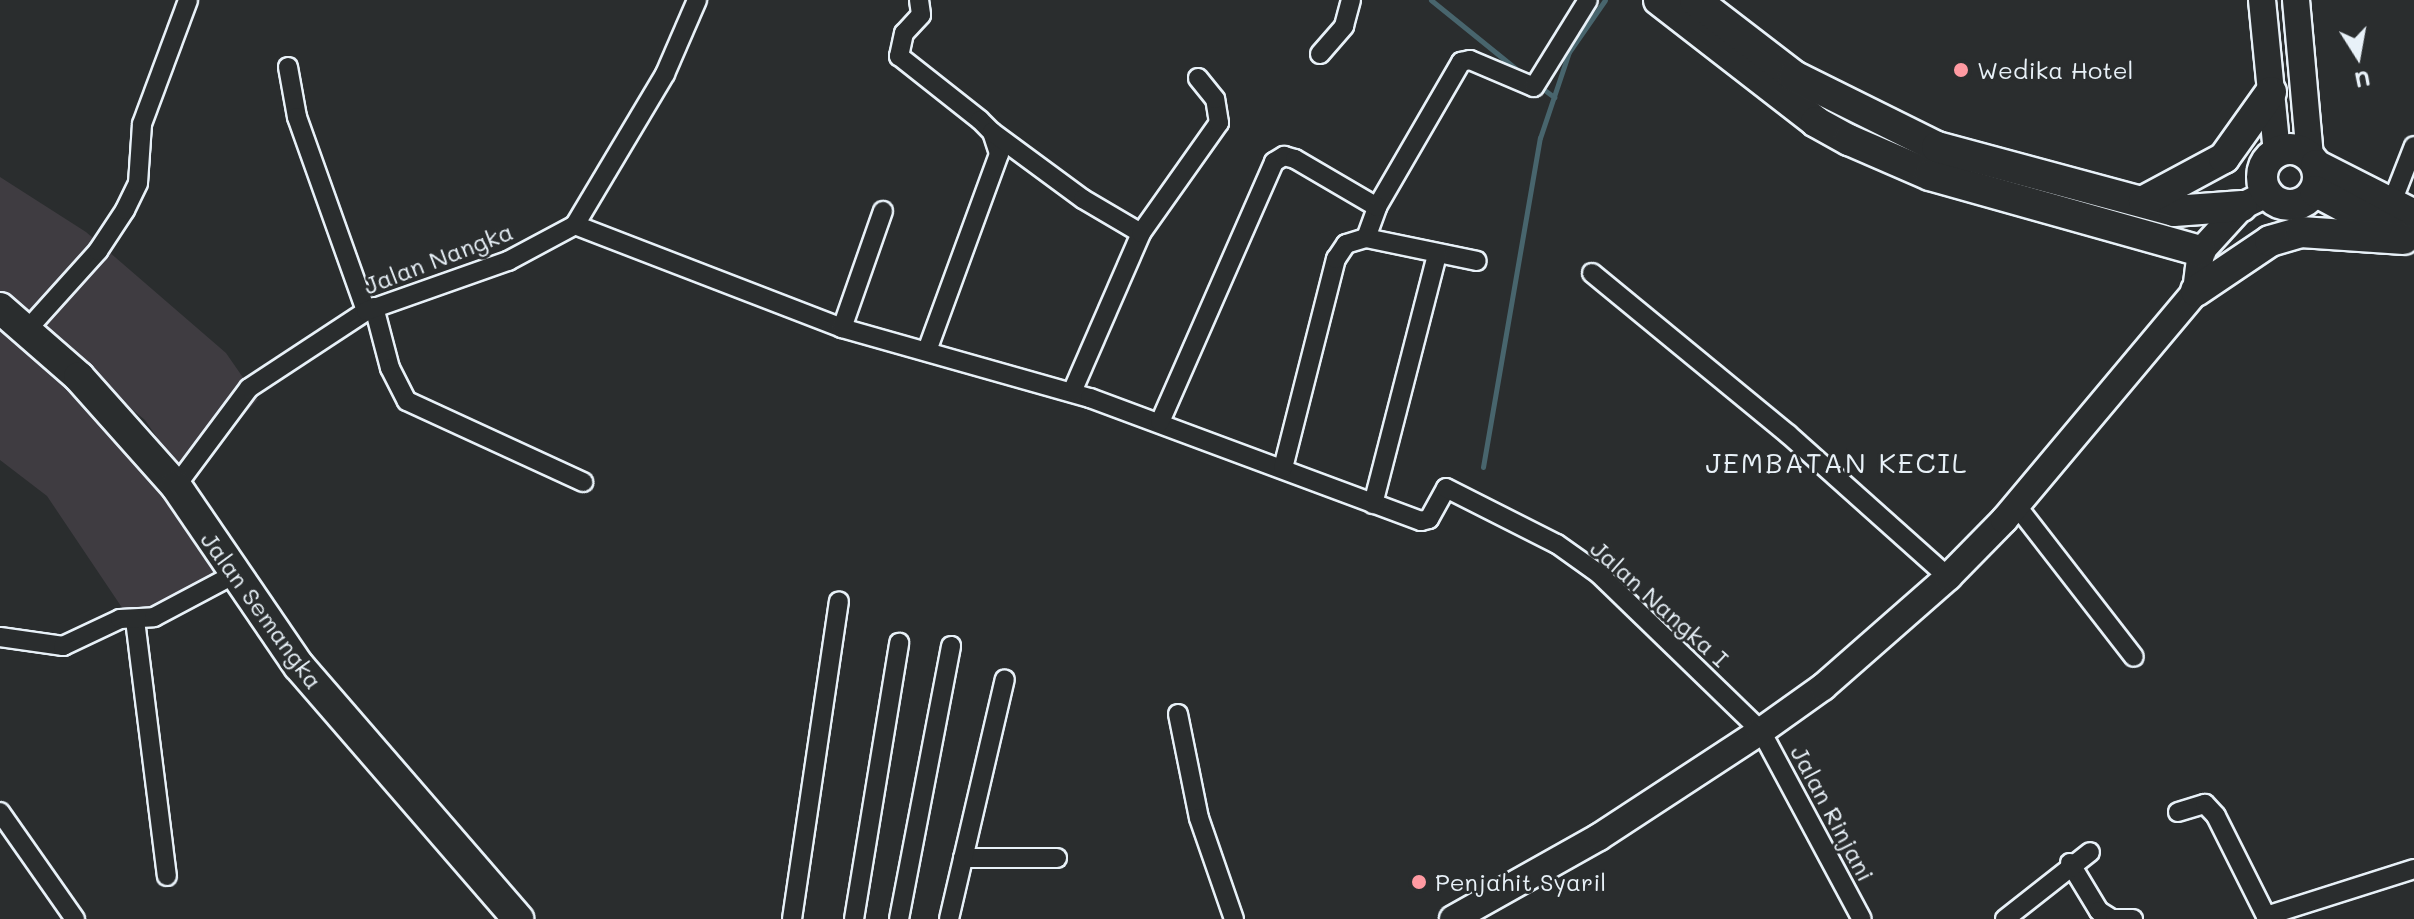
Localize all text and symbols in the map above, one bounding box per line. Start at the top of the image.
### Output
north arrow [2318,16,2398,96]
place label: Wedika Hotel [1977,56,2134,84]
marker: Wedika Hotel [1952,61,1970,79]
text: U [2352,64,2373,96]
street label: Jalan Nangka [359,216,517,300]
district label: JEMBATAN KECIL [1705,445,1969,479]
street label: Jalan Semangka [195,526,329,694]
street label: Jalan Nangka I [1585,533,1735,673]
street label: Jalan Rinjani [1785,740,1881,886]
place label: Penjahit Syaril [1435,868,1606,896]
marker: Penjahit Syaril [1410,873,1428,891]

